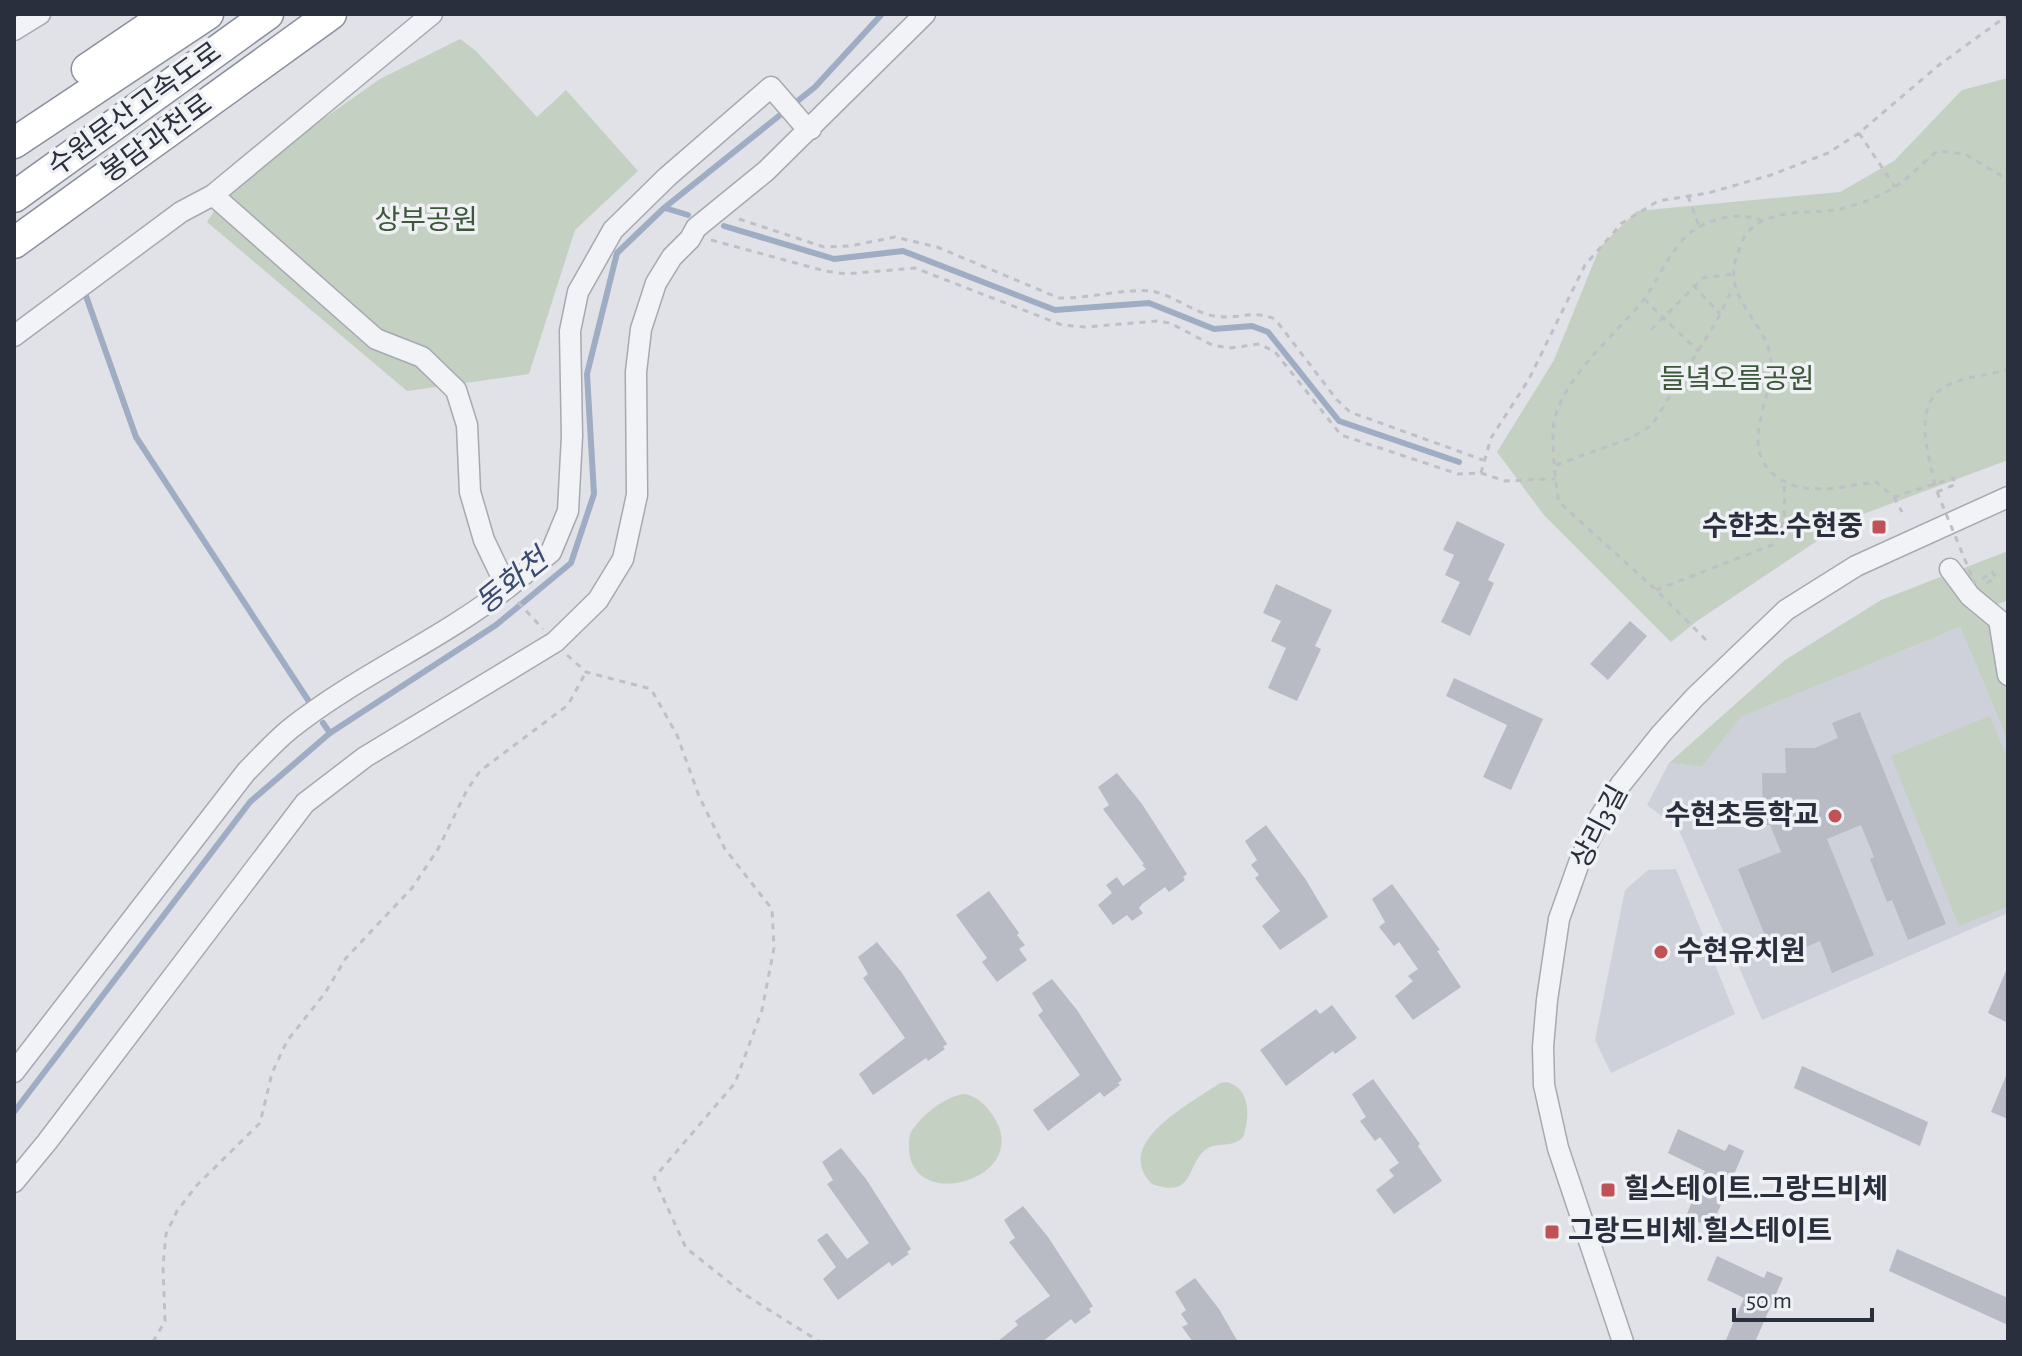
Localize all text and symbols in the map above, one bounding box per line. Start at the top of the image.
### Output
street label: 수원문산고속도로 [43,37,227,182]
street label: 봉담과천로 [95,88,217,188]
park label: 상부공원 [374,205,478,235]
park label: 들녘오름공원 [1660,365,1814,394]
place label: 수햔초.수현중 [1702,511,1863,541]
marker: 수햔초.수현중 [1870,518,1888,536]
water label: 동화천 [470,541,556,620]
street label: 상리3길 [1565,780,1633,873]
place label: 수현초등학교 [1664,800,1819,830]
marker: 수현초등학교 [1826,807,1844,825]
place label: 수현유치원 [1677,936,1806,966]
marker: 수현유치원 [1652,943,1670,961]
place label: 힐스테이트.그랑드비체 [1624,1174,1888,1204]
marker: 힐스테이트.그랑드비체 [1599,1181,1617,1199]
place label: 그랑드비체.힐스테이트 [1568,1216,1832,1246]
marker: 그랑드비체.힐스테이트 [1543,1223,1561,1241]
scale bar [1734,1272,1872,1322]
text: 50 m [1746,1289,1792,1313]

